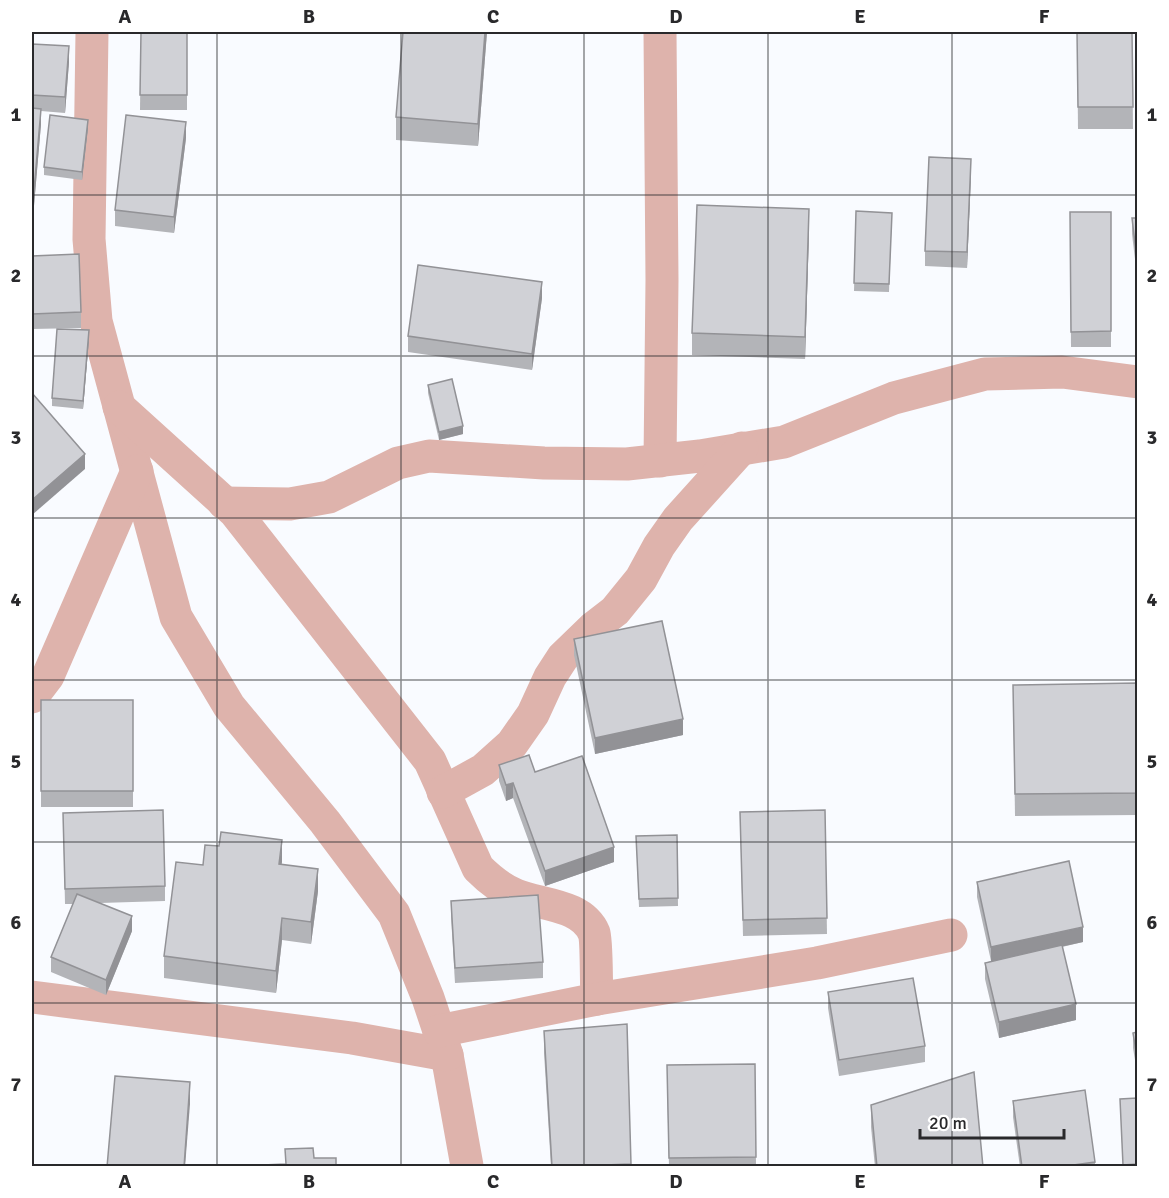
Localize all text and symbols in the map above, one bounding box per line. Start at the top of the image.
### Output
text: A [119,4,132,29]
text: B [303,4,315,29]
text: C [487,4,499,29]
text: D [669,4,683,29]
text: E [854,4,866,29]
text: F [1039,4,1050,29]
text: 1 [11,102,22,127]
text: 1 [1147,102,1158,127]
text: 2 [11,263,21,288]
text: 2 [1147,263,1157,288]
text: 3 [11,425,21,450]
text: 3 [1147,425,1157,450]
text: 4 [11,587,22,612]
text: 4 [1147,587,1158,612]
text: 5 [11,749,21,774]
text: 5 [1147,749,1157,774]
text: 6 [11,910,22,935]
text: 6 [1147,910,1158,935]
text: 7 [11,1072,22,1097]
text: 7 [1147,1072,1158,1097]
scale bar [920,1102,1064,1140]
text: 20 m [929,1112,967,1134]
text: A [119,1169,132,1194]
text: B [303,1169,315,1194]
text: C [487,1169,499,1194]
text: D [669,1169,683,1194]
text: E [854,1169,866,1194]
text: F [1039,1169,1050,1194]

